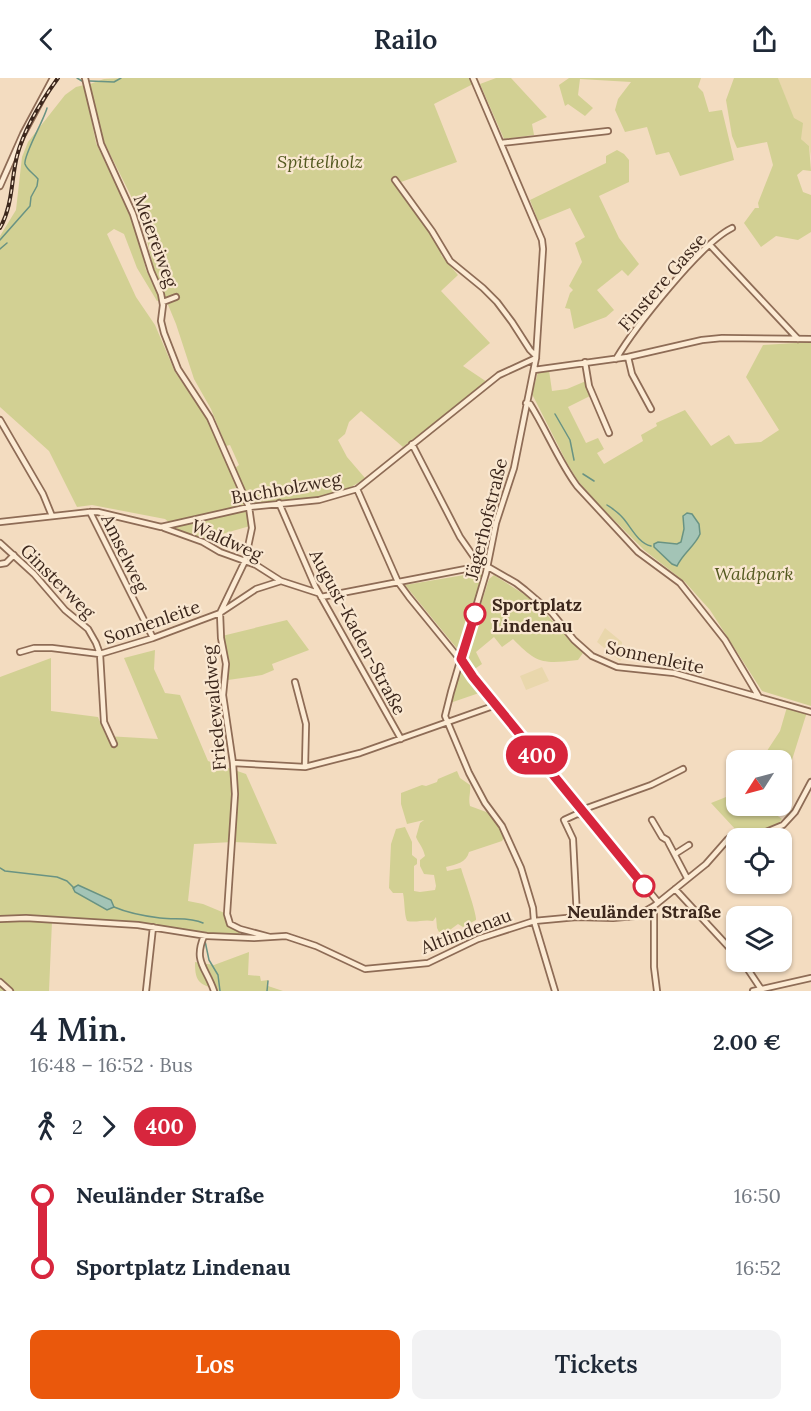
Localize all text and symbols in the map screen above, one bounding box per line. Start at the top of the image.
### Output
text: Railo [373,22,438,56]
icon: back [30,23,63,56]
icon: share [748,23,781,56]
park label: Spittelholz [277,150,363,173]
street label: Meiereiweg [129,191,184,292]
street label: Finstere Gasse [613,228,711,336]
street label: Jägerhofstraße [460,456,512,583]
street label: Buchholzweg [229,467,344,509]
street label: Amselweg [96,509,154,597]
street label: Waldweg [188,514,267,566]
street label: Ginsterweg [16,539,101,624]
street label: August-Kaden-Straße [304,544,411,719]
park label: Waldpark [714,562,794,585]
place label: Sportplatz Lindenau [492,593,582,637]
street label: Sonnenleite [101,595,203,649]
marker: Sportplatz Lindenau [464,603,486,625]
street label: Sonnenleite [604,635,707,679]
street label: Friedewaldweg [197,643,231,772]
line badge: 400 [502,736,572,774]
text: 400 [518,742,556,769]
north arrow [726,750,792,816]
map controls [726,750,792,972]
button: locate [726,828,792,894]
marker: Neuländer Straße [633,875,655,897]
place label: Neuländer Straße [567,900,721,923]
street label: Altlindenau [416,903,515,959]
button: layers [726,906,792,972]
text: 4 Min. [30,1008,127,1050]
text: 2.00 € [713,1028,781,1056]
text: 16:48 – 16:52 · Bus [30,1052,193,1077]
icon: walk [30,1110,63,1143]
icon: forward [92,1110,125,1143]
text: 400 [146,1113,184,1140]
text: 2 [72,1114,83,1139]
text: Neuländer Straße [76,1181,264,1209]
text: 16:50 [734,1183,781,1208]
text: Sportplatz Lindenau [76,1253,291,1281]
text: 16:52 [736,1255,781,1280]
button: Los [30,1330,400,1399]
button: Tickets [412,1330,781,1399]

